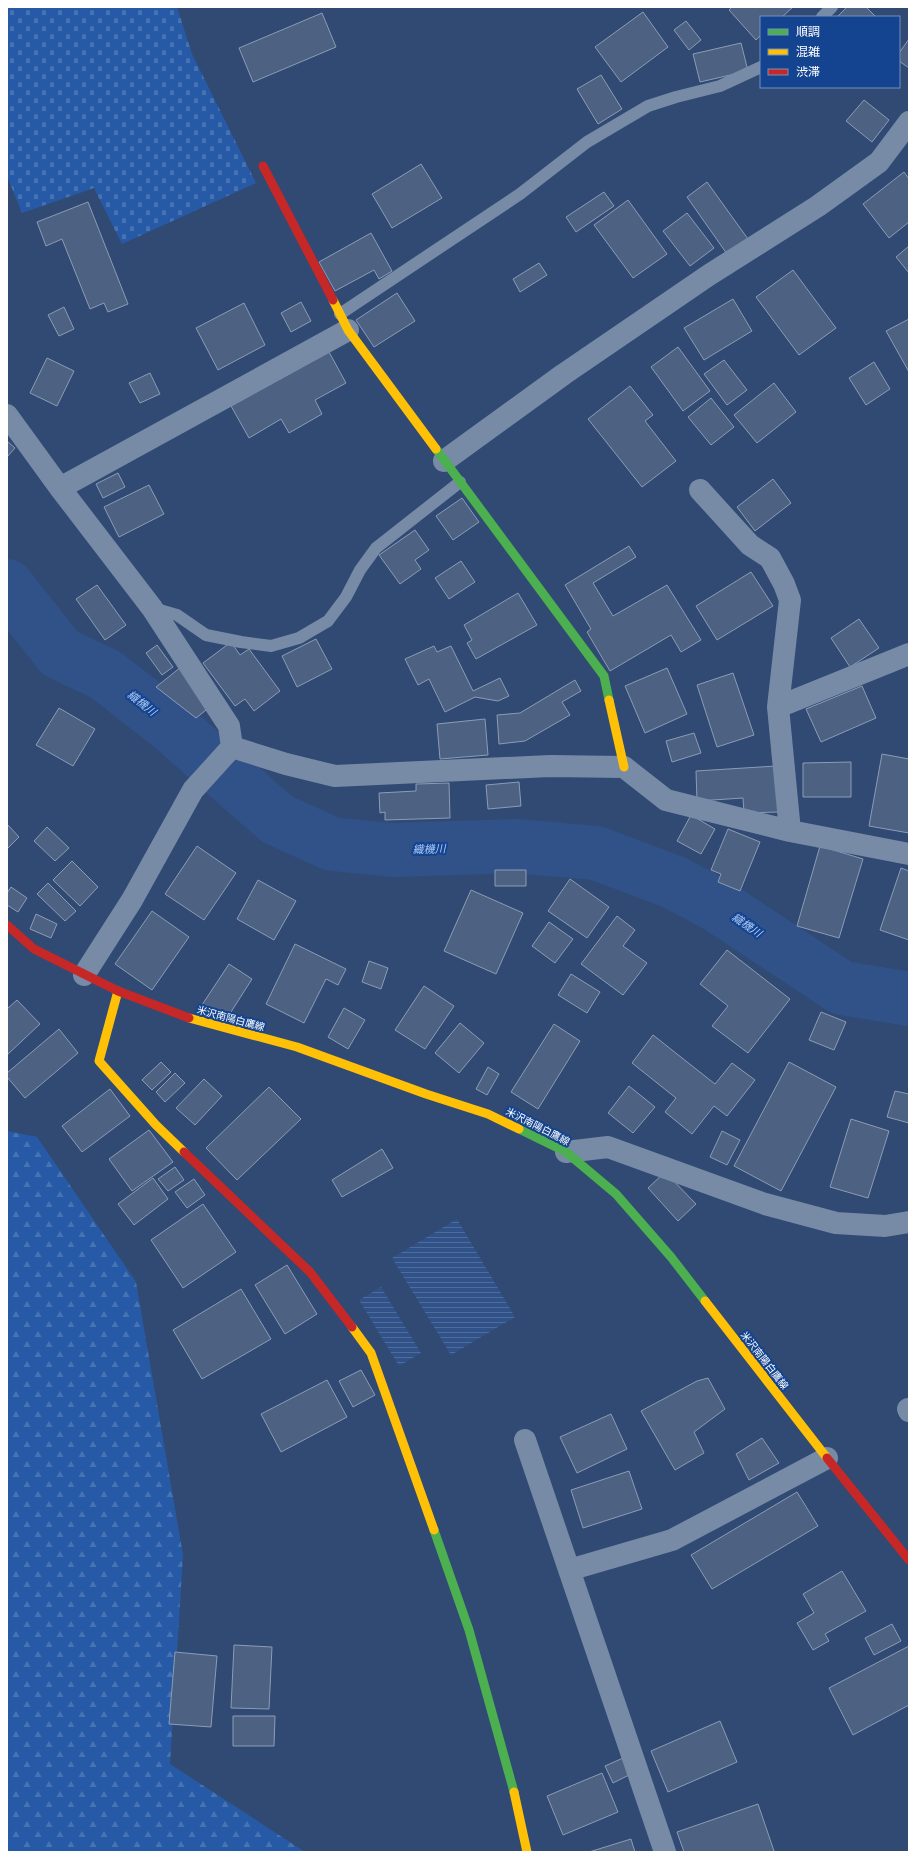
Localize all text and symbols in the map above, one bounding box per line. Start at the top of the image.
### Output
legend [760,16,900,88]
text: 順調 [796,24,820,40]
text: 混雑 [796,44,820,60]
text: 渋滞 [796,64,820,80]
water label: 織機川 [124,687,160,720]
water label: 織機川 [412,841,447,858]
water label: 織機川 [729,910,765,941]
street label: 米沢南陽白鷹線 [195,1003,266,1035]
street label: 米沢南陽白鷹線 [503,1105,572,1149]
street label: 米沢南陽白鷹線 [737,1329,791,1393]

